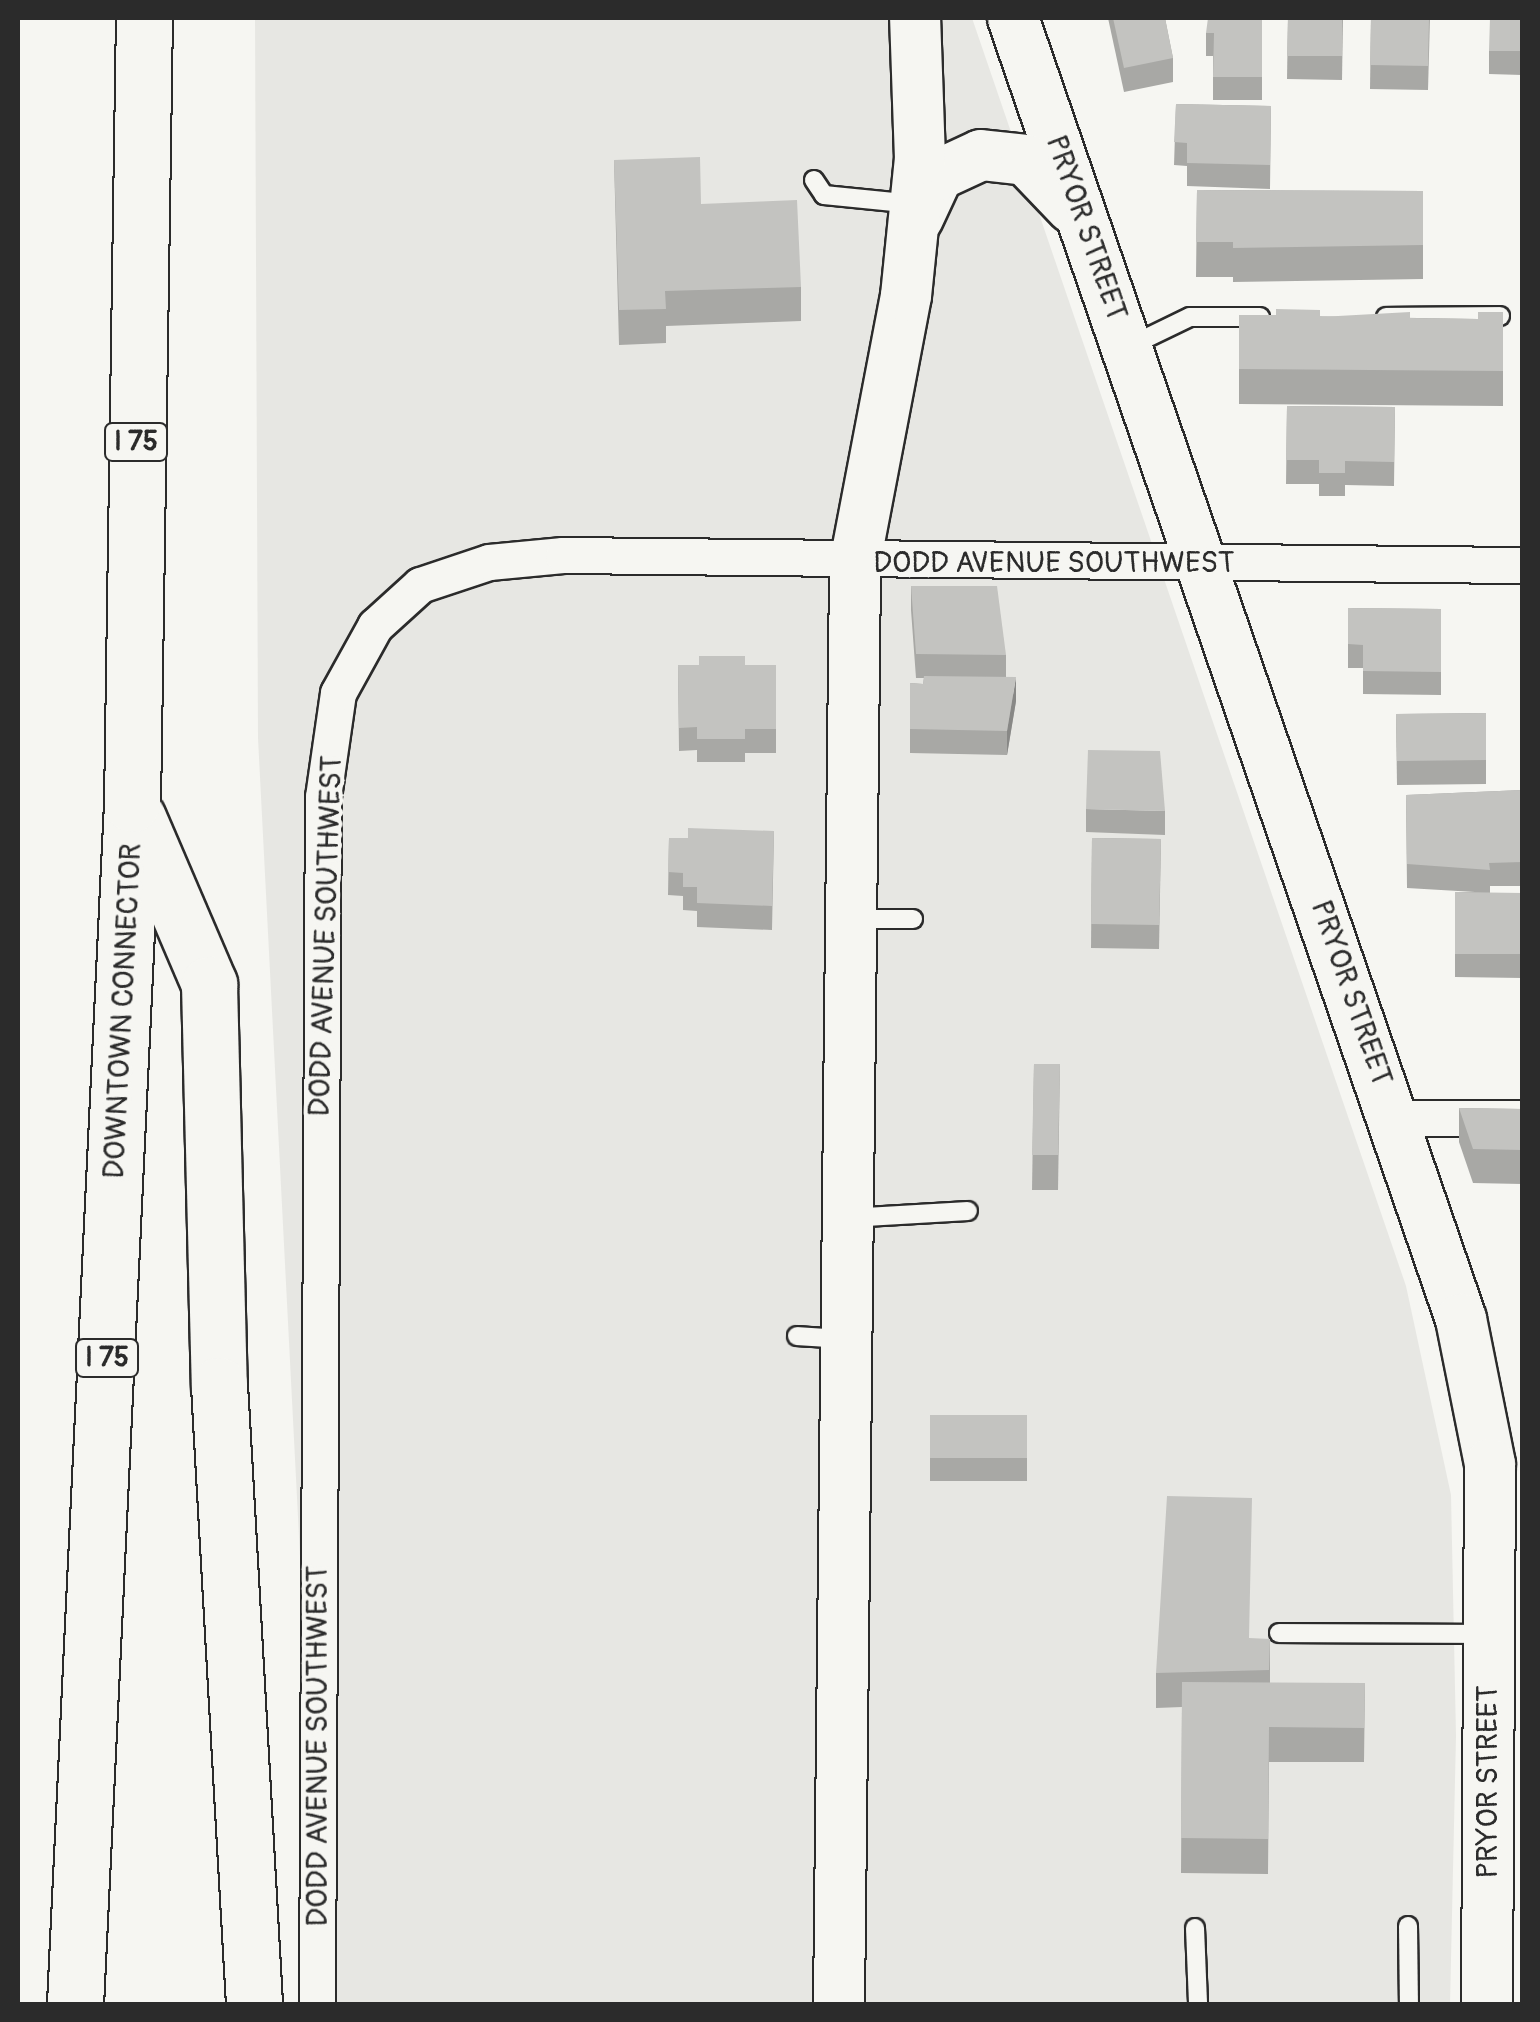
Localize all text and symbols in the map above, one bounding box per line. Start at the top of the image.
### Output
street label: PRYOR STREET [1037,131,1135,325]
road number: I 75 [104,419,168,465]
street label: DODD AVENUE SOUTHWEST [873,545,1235,581]
street label: DODD AVENUE SOUTHWEST [302,755,350,1117]
street label: DOWNTOWN CONNECTOR [96,842,150,1180]
street label: PRYOR STREET [1302,896,1400,1090]
road number: I 75 [74,1335,140,1381]
street label: DODD AVENUE SOUTHWEST [300,1565,336,1927]
street label: PRYOR STREET [1470,1685,1506,1879]

